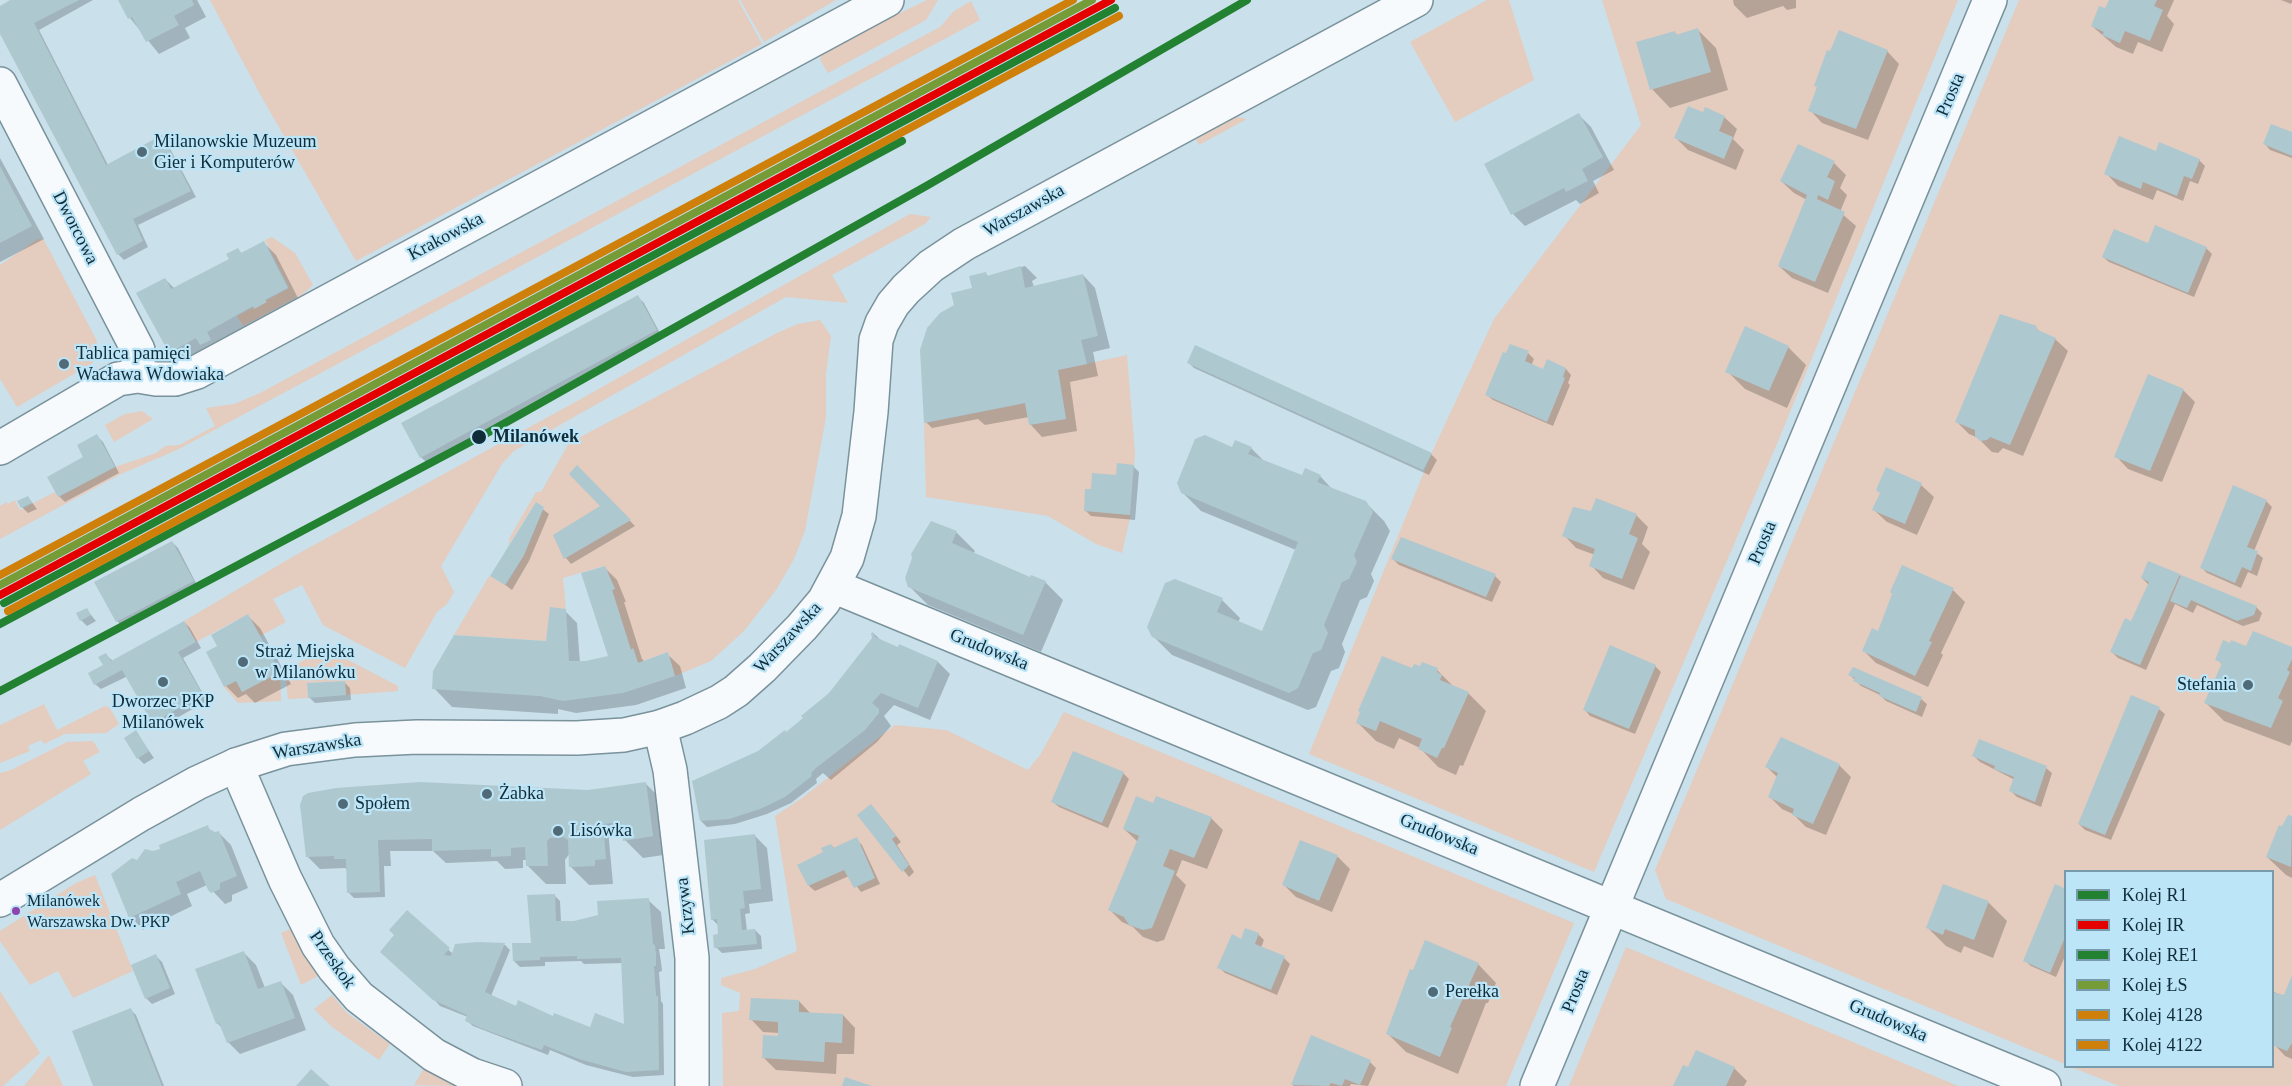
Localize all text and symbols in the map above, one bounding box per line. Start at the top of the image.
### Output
street label: Prosta [1932,70,1970,120]
place label: Milanowskie Muzeum Gier i Komputerów [154,131,316,174]
marker: Milanowskie Muzeum Gier i Komputerów [135,145,149,159]
street label: Warszawska [980,180,1068,242]
street label: Dworcowa [47,188,103,268]
street label: Krakowska [405,208,487,266]
place label: Tablica pamięci Wacława Wdowiaka [76,343,224,386]
marker: Tablica pamięci Wacława Wdowiaka [57,357,71,371]
place label: Milanówek [493,426,579,448]
marker: Milanówek [470,428,488,446]
street label: Prosta [1744,518,1782,568]
street label: Warszawska [750,598,826,678]
street label: Grudowska [946,624,1032,676]
place label: Straż Miejska w Milanówku [255,641,355,684]
marker: Straż Miejska w Milanówku [236,655,250,669]
place label: Stefania [2177,674,2236,696]
marker: Dworzec PKP Milanówek [156,675,170,689]
marker: Stefania [2241,678,2255,692]
place label: Dworzec PKP Milanówek [112,691,214,734]
street label: Warszawska [271,729,363,765]
place label: Żabka [499,783,544,805]
marker: Żabka [480,787,494,801]
place label: Społem [355,793,410,815]
marker: Społem [336,797,350,811]
street label: Grudowska [1396,809,1482,861]
place label: Lisówka [570,820,632,842]
marker: Lisówka [551,824,565,838]
legend [2064,870,2274,1068]
street label: Krzywa [672,876,700,936]
text: Kolej R1 [2122,885,2188,905]
place label: Milanówek Warszawska Dw. PKP [27,892,170,930]
marker: Milanówek Warszawska Dw. PKP [10,905,22,917]
text: Kolej IR [2122,915,2185,935]
street label: Przeskok [304,927,360,993]
text: Kolej RE1 [2122,945,2199,965]
street label: Prosta [1558,966,1594,1016]
text: Kolej ŁS [2122,975,2188,995]
place label: Perełka [1445,981,1499,1003]
marker: Perełka [1426,985,1440,999]
street label: Grudowska [1846,995,1930,1047]
text: Kolej 4128 [2122,1005,2203,1025]
text: Kolej 4122 [2122,1035,2203,1055]

